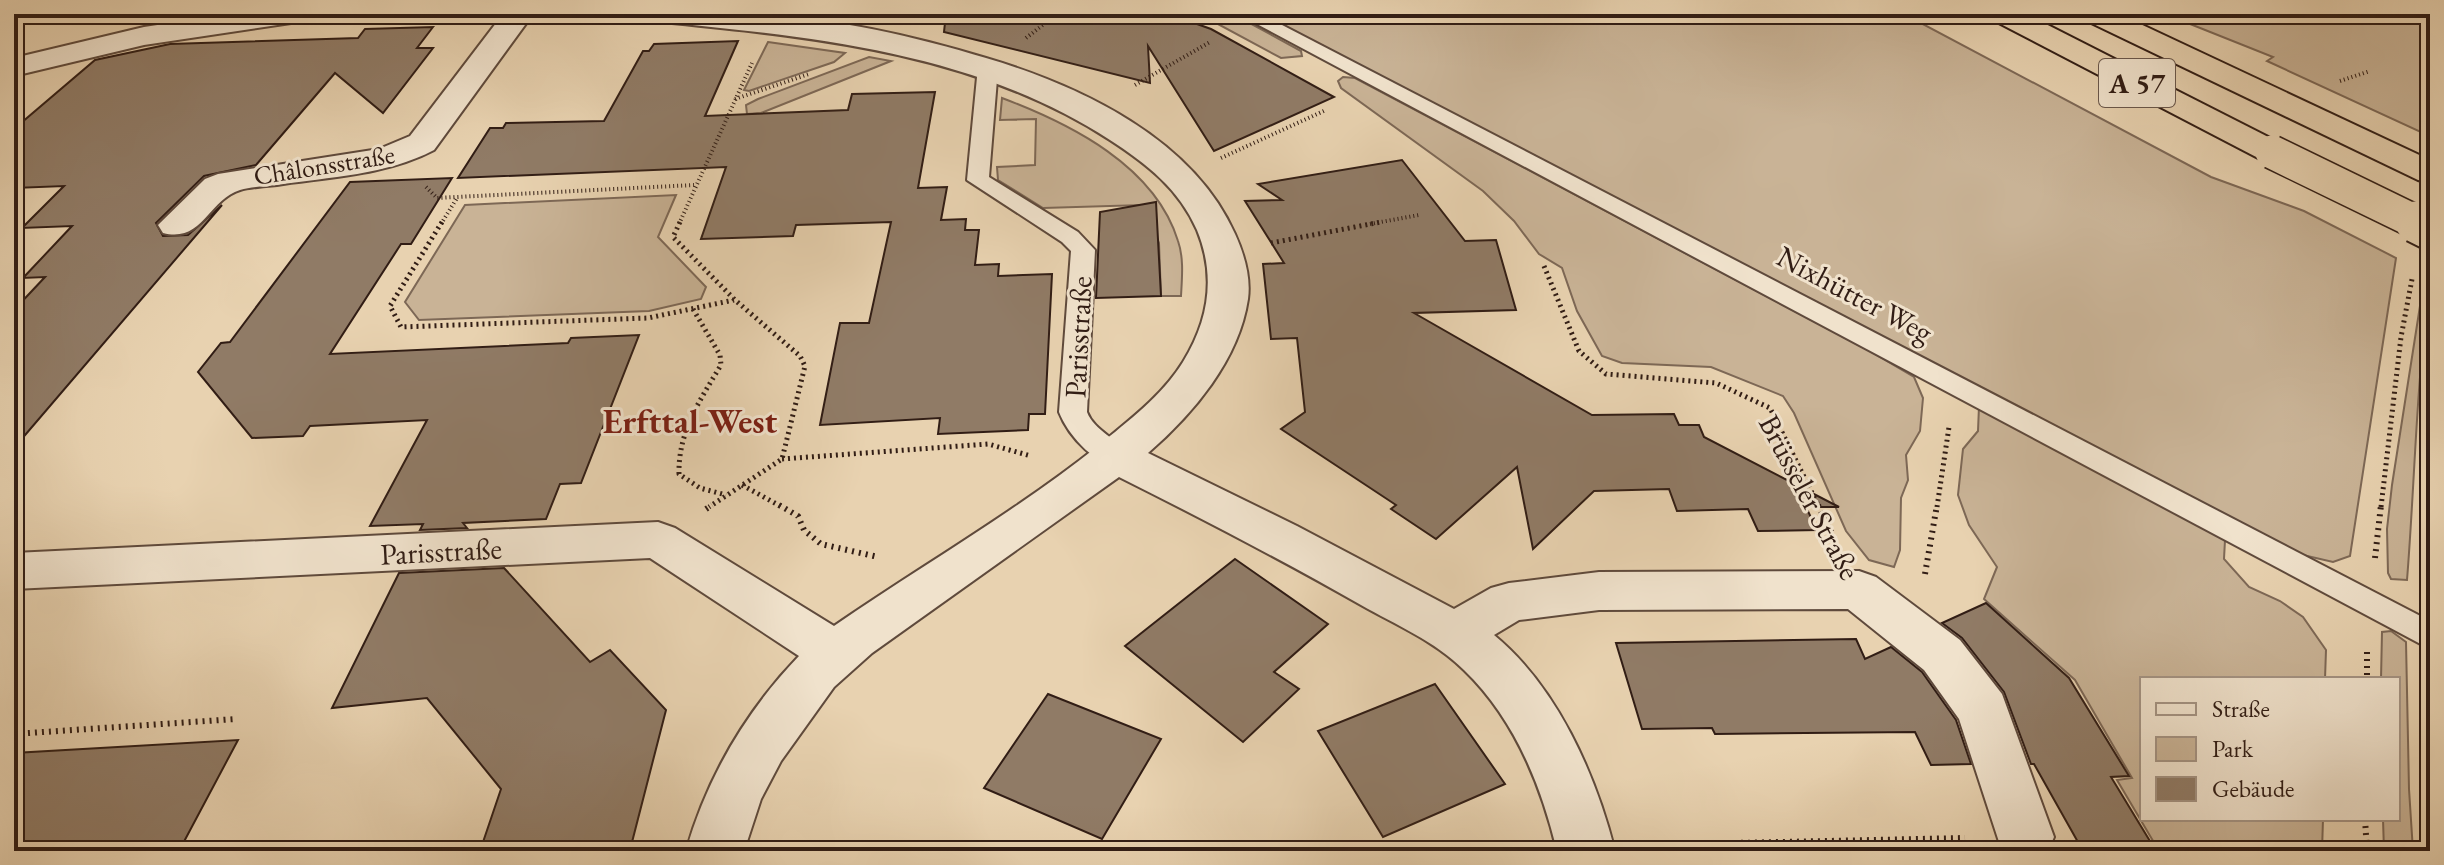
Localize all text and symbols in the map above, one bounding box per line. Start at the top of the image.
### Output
road number: A 57 [2099,59,2175,107]
street label: Châlonsstraße [251,137,397,193]
street label: Nixhütter Weg [1770,237,1941,352]
street label: Parisstraße [1055,275,1101,399]
district label: Erfttal-West [603,399,778,443]
street label: Brüsseler Straße [1750,408,1870,586]
street label: Parisstraße [379,528,503,574]
legend [2140,677,2400,821]
text: Straße [2212,693,2270,724]
text: Park [2212,733,2254,764]
text: Gebäude [2212,773,2294,804]

